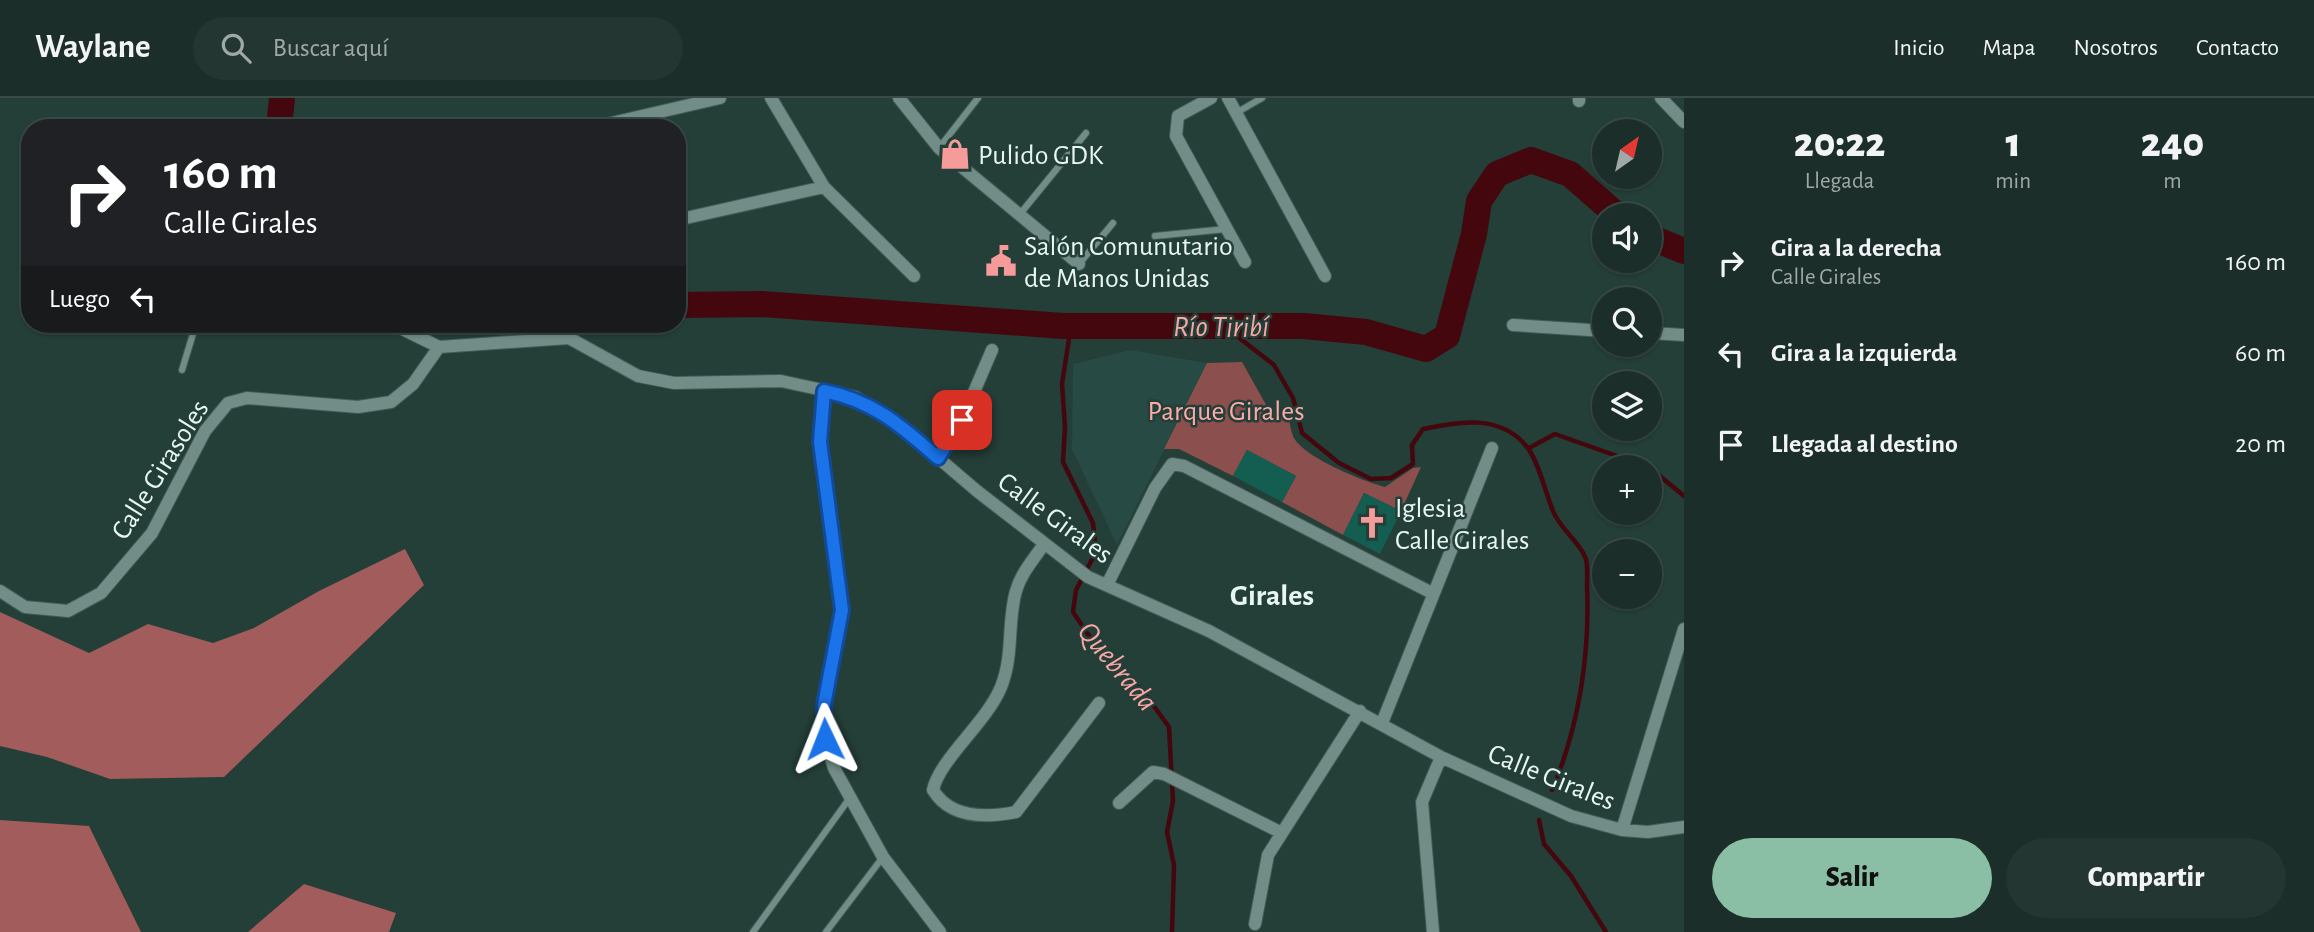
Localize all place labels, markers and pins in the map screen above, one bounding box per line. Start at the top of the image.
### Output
shop icon: Pulido GDK [938,137,972,171]
place label: Pulido GDK [978,142,1104,170]
place label: Salón Comunutario de Manos Unidas [1024,233,1233,293]
public building icon: Salón Comunutario de Manos Unidas [984,244,1018,278]
pin [932,390,992,450]
place label: Iglesia Calle Girales [1395,495,1529,555]
church icon: Iglesia Calle Girales [1355,506,1389,540]

